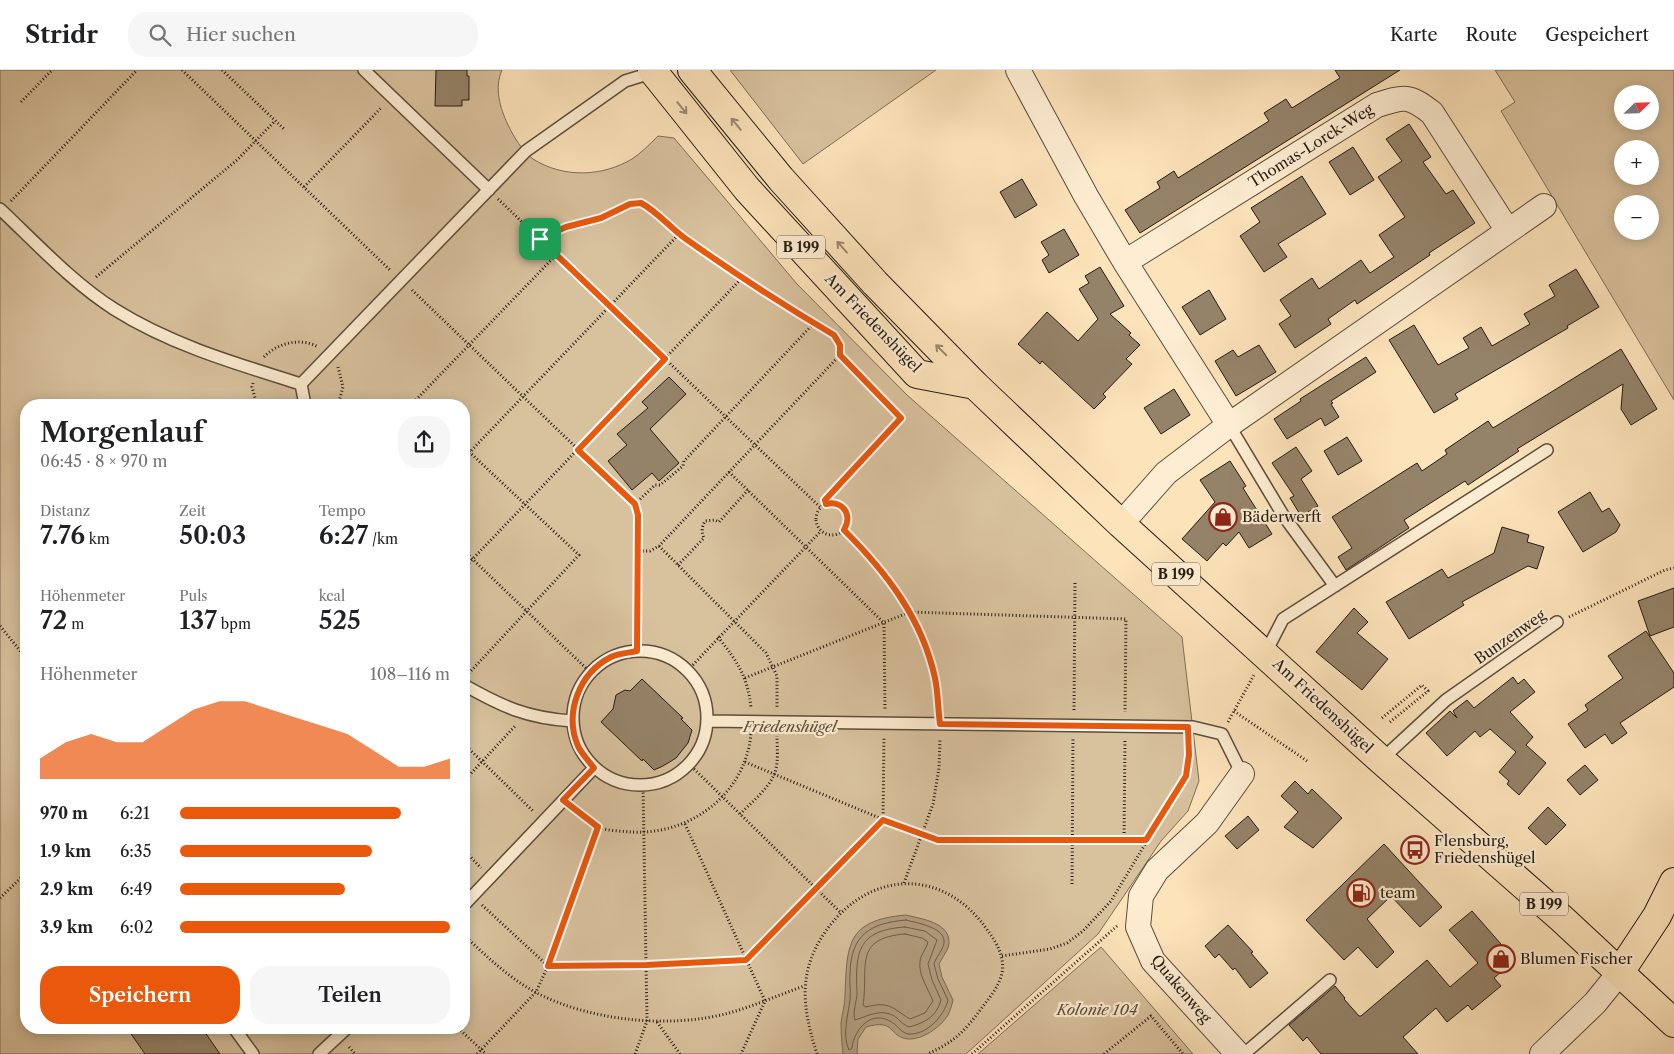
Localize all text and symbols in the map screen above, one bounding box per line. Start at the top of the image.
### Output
search box [128,12,478,57]
text: Stridr [25,20,98,49]
icon: search [146,21,174,49]
text: Hier suchen [186,23,296,46]
text: Karte [1390,24,1438,46]
text: Route [1466,24,1517,46]
text: Gespeichert [1545,24,1649,46]
north arrow [1614,85,1659,130]
map controls [1614,85,1659,240]
street label: Thomas-Lorck-Weg [1245,99,1377,192]
one-way arrow [677,101,688,114]
one-way arrow [731,118,742,131]
button: + [1614,140,1659,185]
button: − [1614,195,1659,240]
pin [519,218,561,260]
icon: arrive [526,225,554,253]
road number: B 199 [777,236,825,258]
one-way arrow [837,241,848,254]
street label: Am Friedenshügel [820,268,926,377]
one-way arrow [935,344,947,357]
text: Morgenlauf [40,415,204,449]
button: share [398,416,450,468]
text: 06:45 · 8 × 970 m [40,451,167,471]
text: Distanz [40,502,90,520]
text: Zeit [179,502,206,520]
text: Tempo [319,502,366,520]
shop icon: Bäderwerft [1208,502,1238,532]
place label: Bäderwerft [1242,507,1322,526]
text: 7.76 [40,520,85,551]
text: 50:03 [179,520,246,551]
text: 6:27 [319,520,368,551]
text: km [85,530,110,548]
text: /km [368,530,398,548]
road number: B 199 [1152,562,1200,586]
text: Höhenmeter [40,587,125,605]
text: Puls [179,587,207,605]
text: kcal [319,587,345,605]
text: 72 [40,605,67,636]
text: 137 [179,605,217,636]
text: 525 [319,605,361,636]
street label: Bunzenweg [1470,605,1549,668]
text: m [67,615,84,633]
text: bpm [217,615,251,633]
street label: Am Friedenshügel [1268,653,1378,757]
text: Höhenmeter [40,664,137,684]
text: 108–116 m [370,664,450,684]
park label: Friedenshügel [742,717,839,736]
text: 970 m [40,803,88,823]
text: 6:21 [120,803,150,823]
place label: Flensburg, Friedenshügel [1434,831,1536,867]
bus stop icon: Flensburg, Friedenshügel [1400,835,1430,865]
text: 1.9 km [40,841,91,861]
text: 6:35 [120,841,151,861]
fuel station icon: team [1346,878,1376,908]
text: 2.9 km [40,879,94,899]
text: 6:49 [120,879,152,899]
place label: team [1380,883,1416,902]
road number: B 199 [1520,892,1568,916]
text: 3.9 km [40,917,93,937]
text: 6:02 [120,917,153,937]
shop icon: Blumen Fischer [1486,944,1516,974]
place label: Blumen Fischer [1520,949,1633,968]
street label: Quakenweg [1147,951,1216,1027]
button: Speichern [40,966,240,1024]
button: Teilen [250,966,450,1024]
park label: Kolonie 104 [1056,1000,1139,1019]

